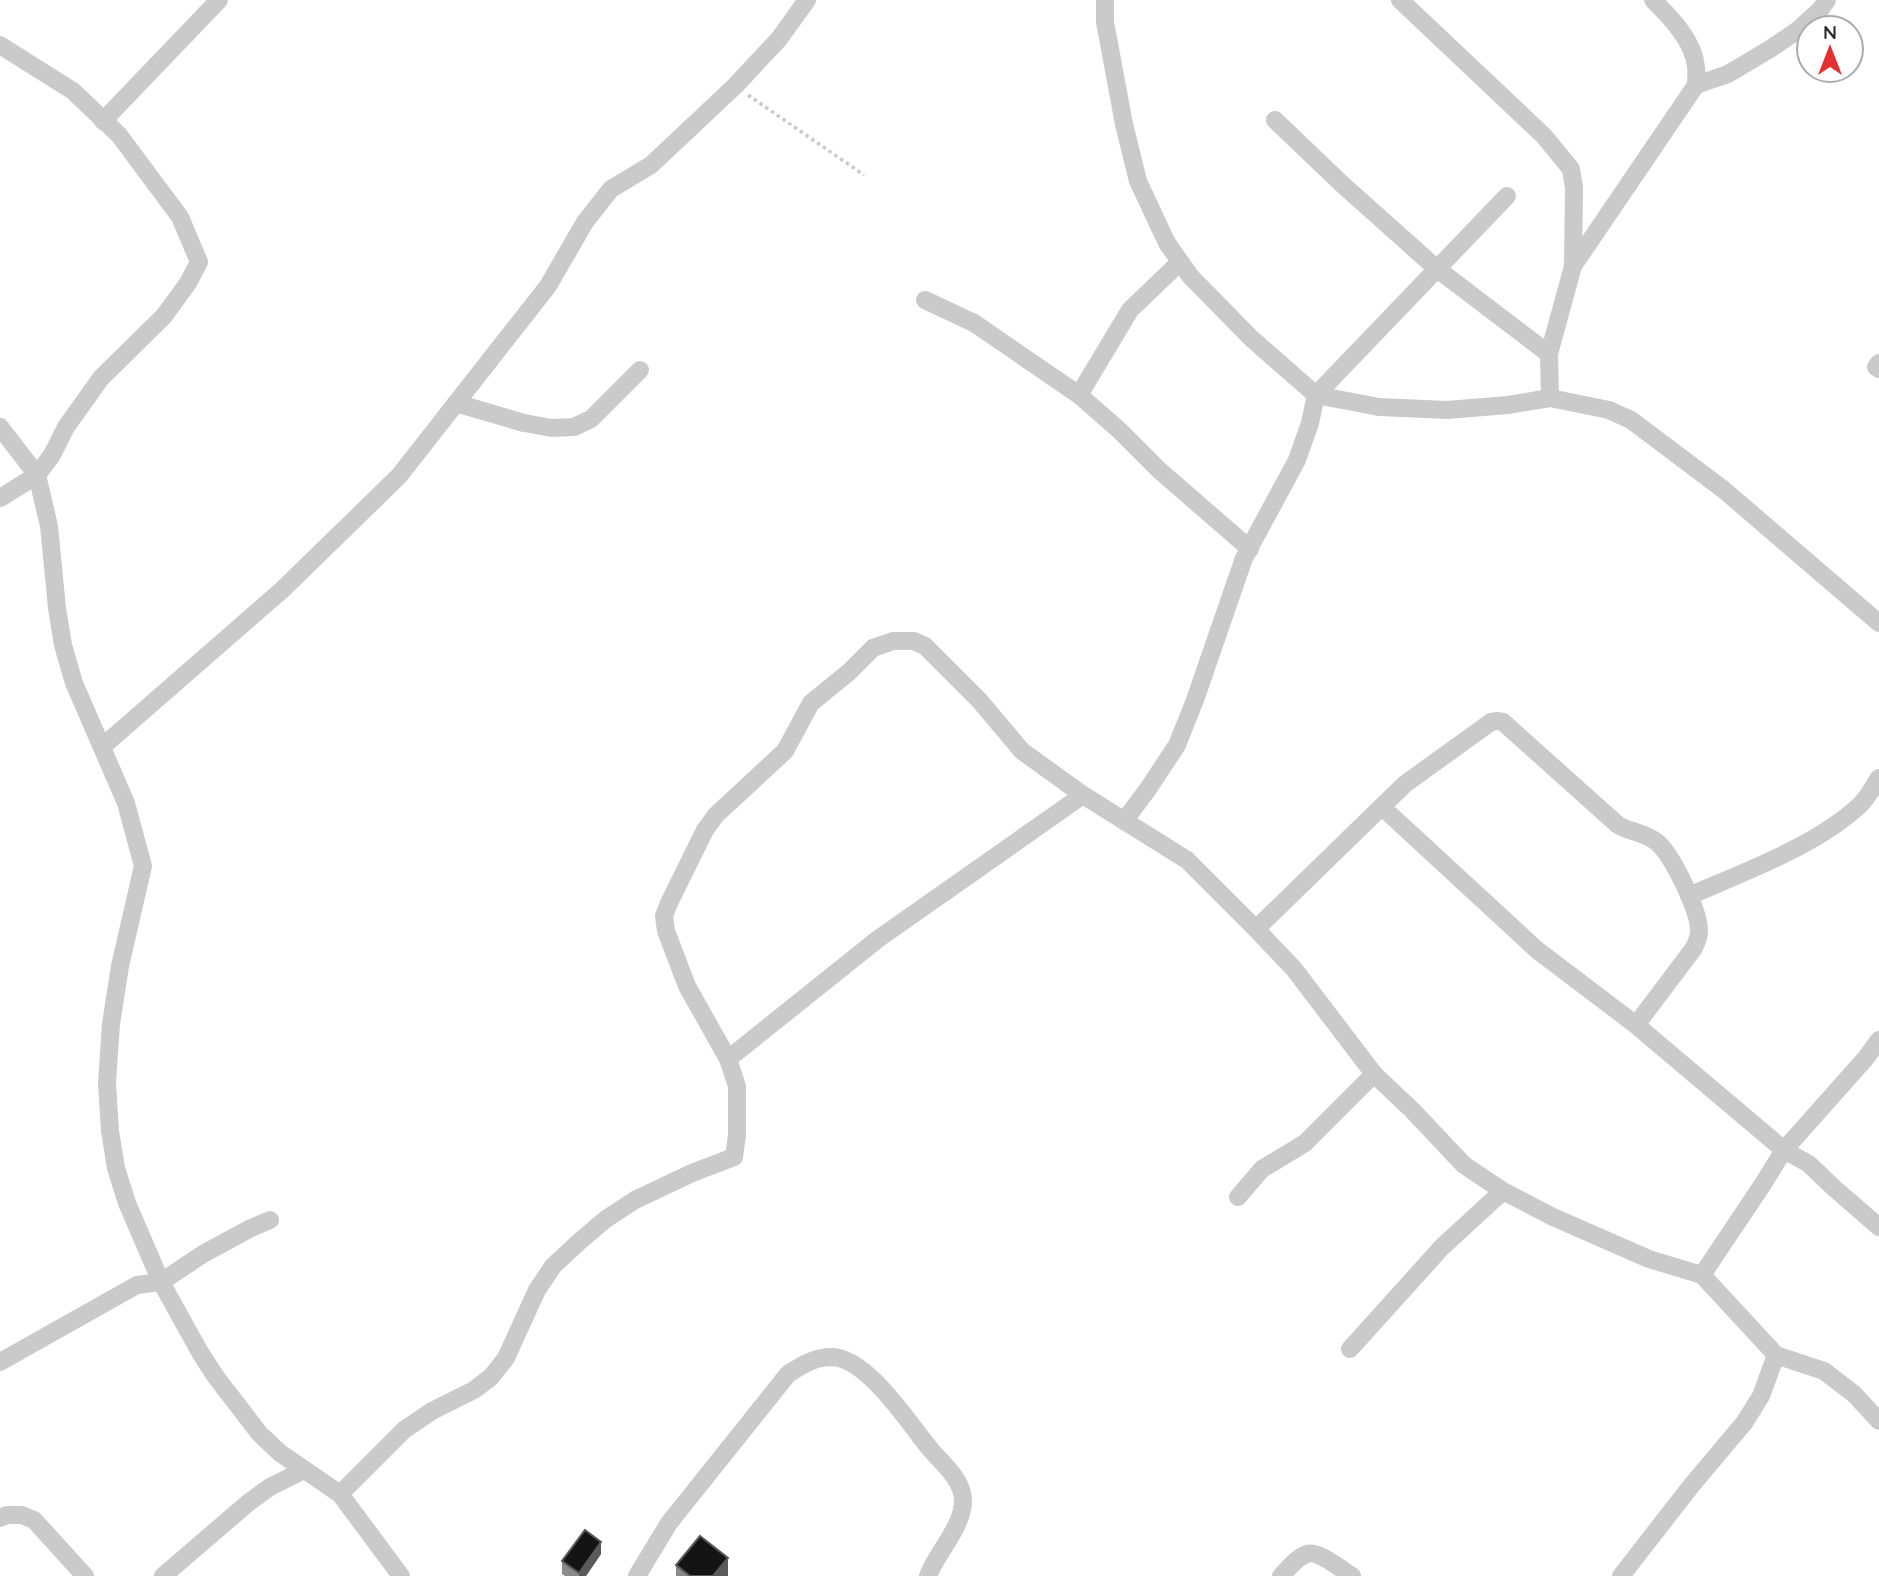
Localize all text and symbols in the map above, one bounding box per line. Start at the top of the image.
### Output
north arrow [1795,14,1865,84]
text: N [1823,20,1837,44]

